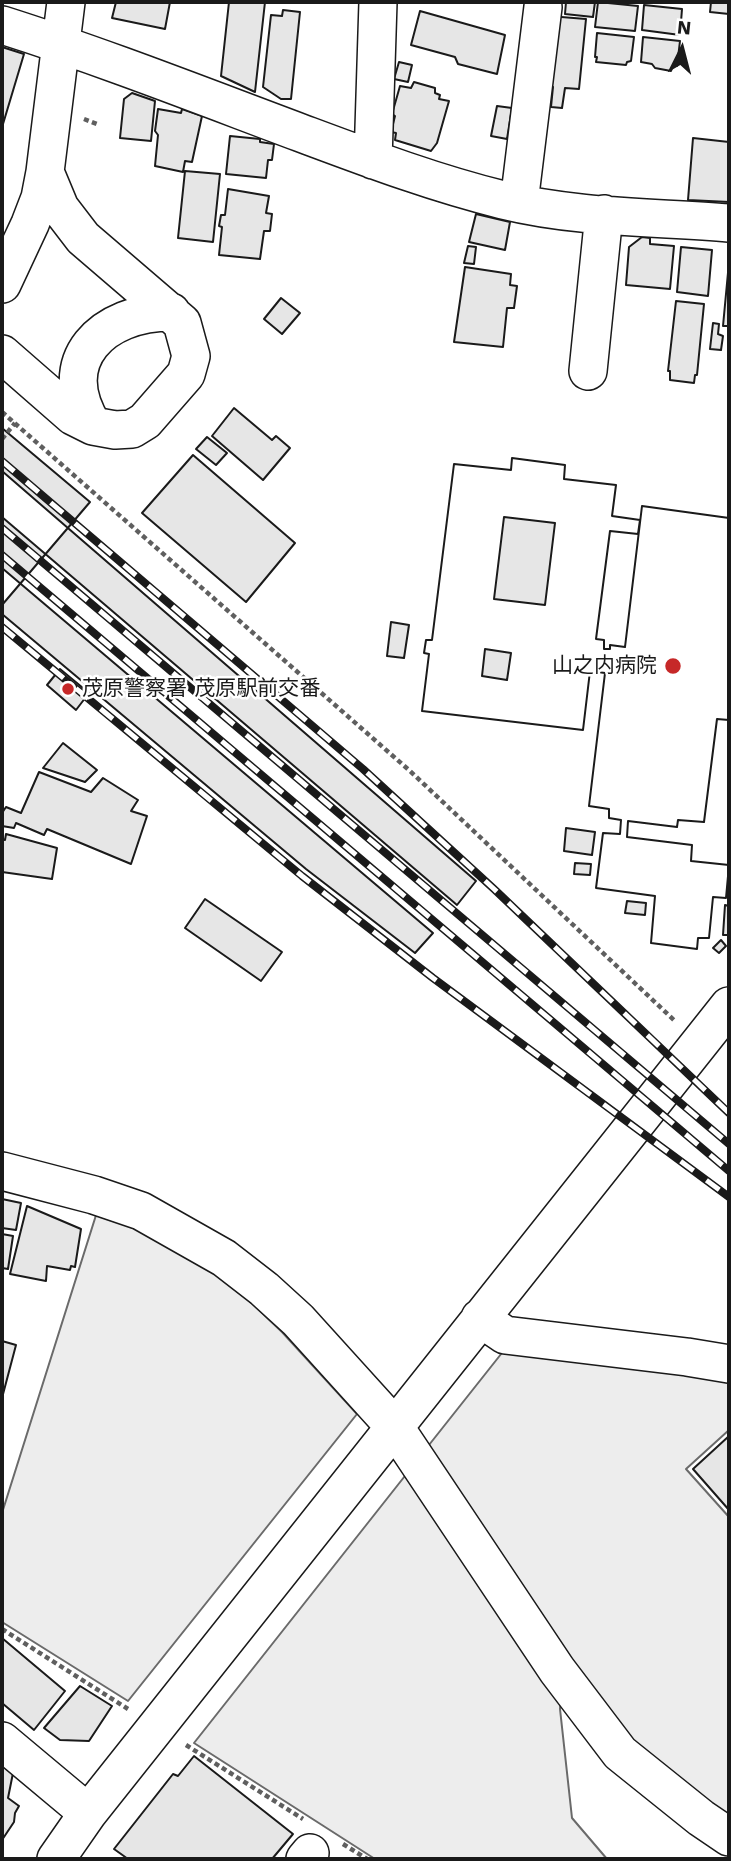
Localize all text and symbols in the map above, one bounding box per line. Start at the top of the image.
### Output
north arrow [647,14,717,84]
text: N [676,15,692,40]
place label: 山之内病院 [552,653,657,679]
marker: 山之内病院 [663,656,683,676]
place label: 茂原警察署 茂原駅前交番 [82,676,320,702]
marker: 茂原警察署 茂原駅前交番 [60,681,76,697]

